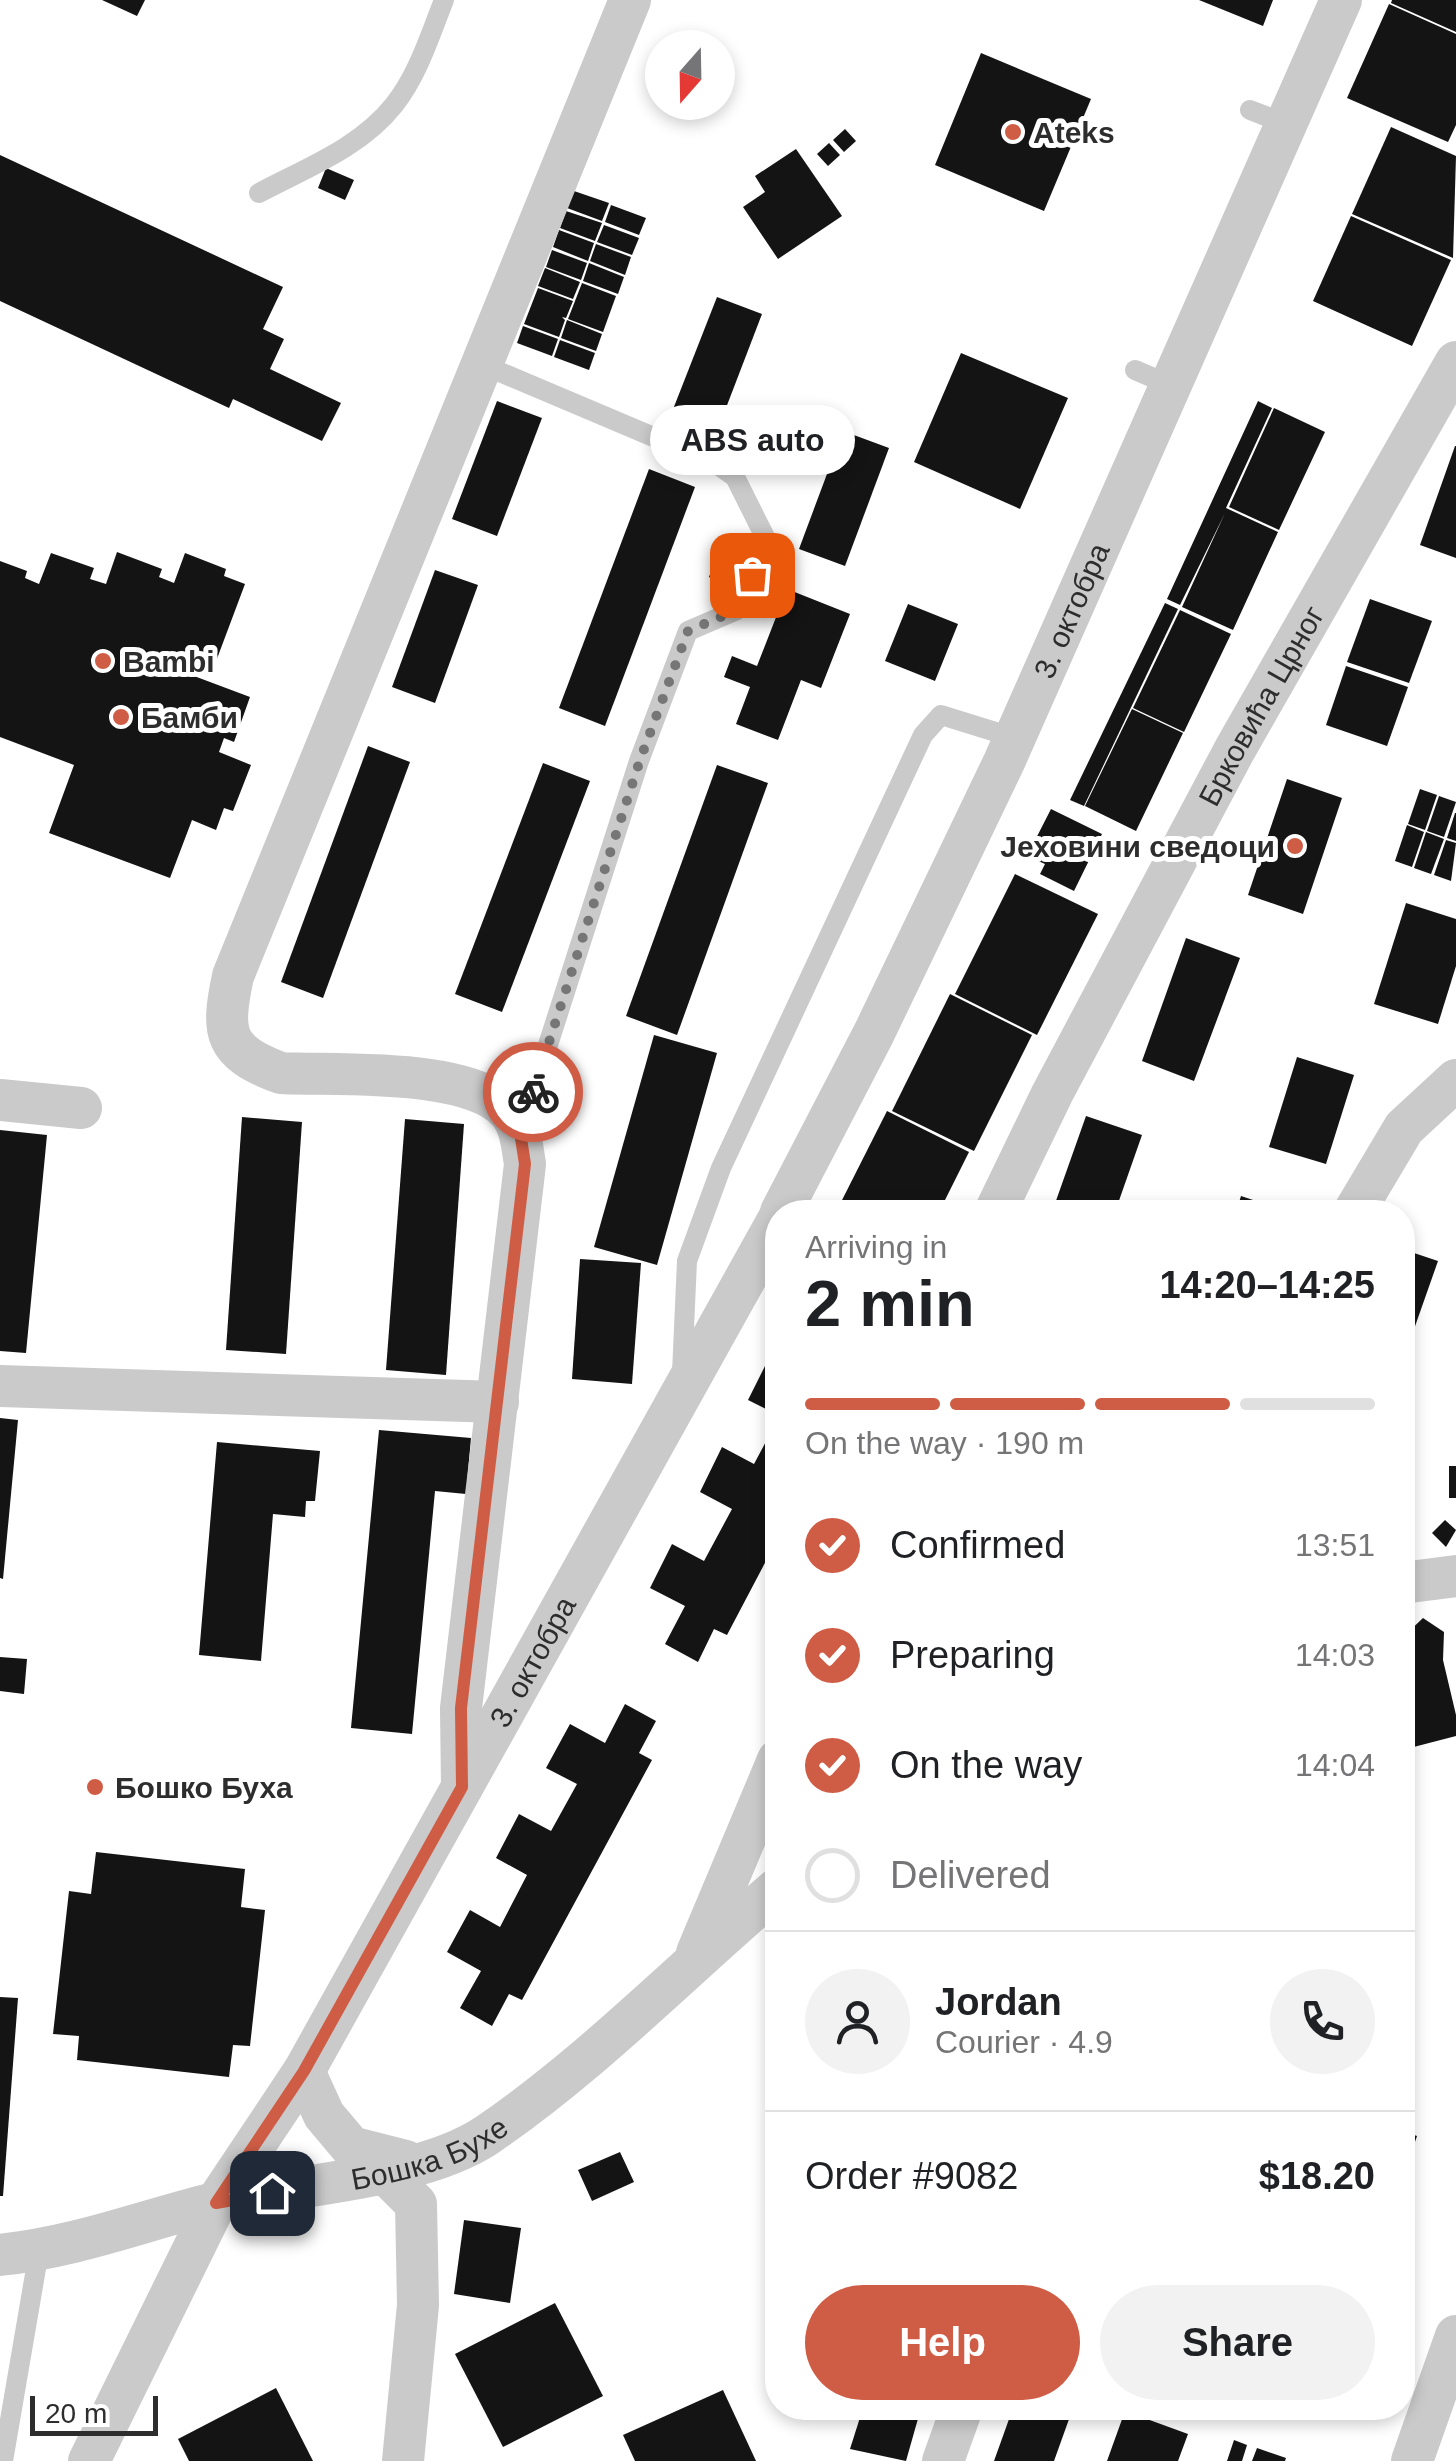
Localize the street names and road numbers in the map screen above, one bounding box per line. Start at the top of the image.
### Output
street label: 3. октобра [1027,538,1115,683]
street label: Брковића Црног [1192,600,1330,811]
street label: 3. октобра [483,1590,582,1732]
street label: Бошка Бухе [348,2110,514,2196]

